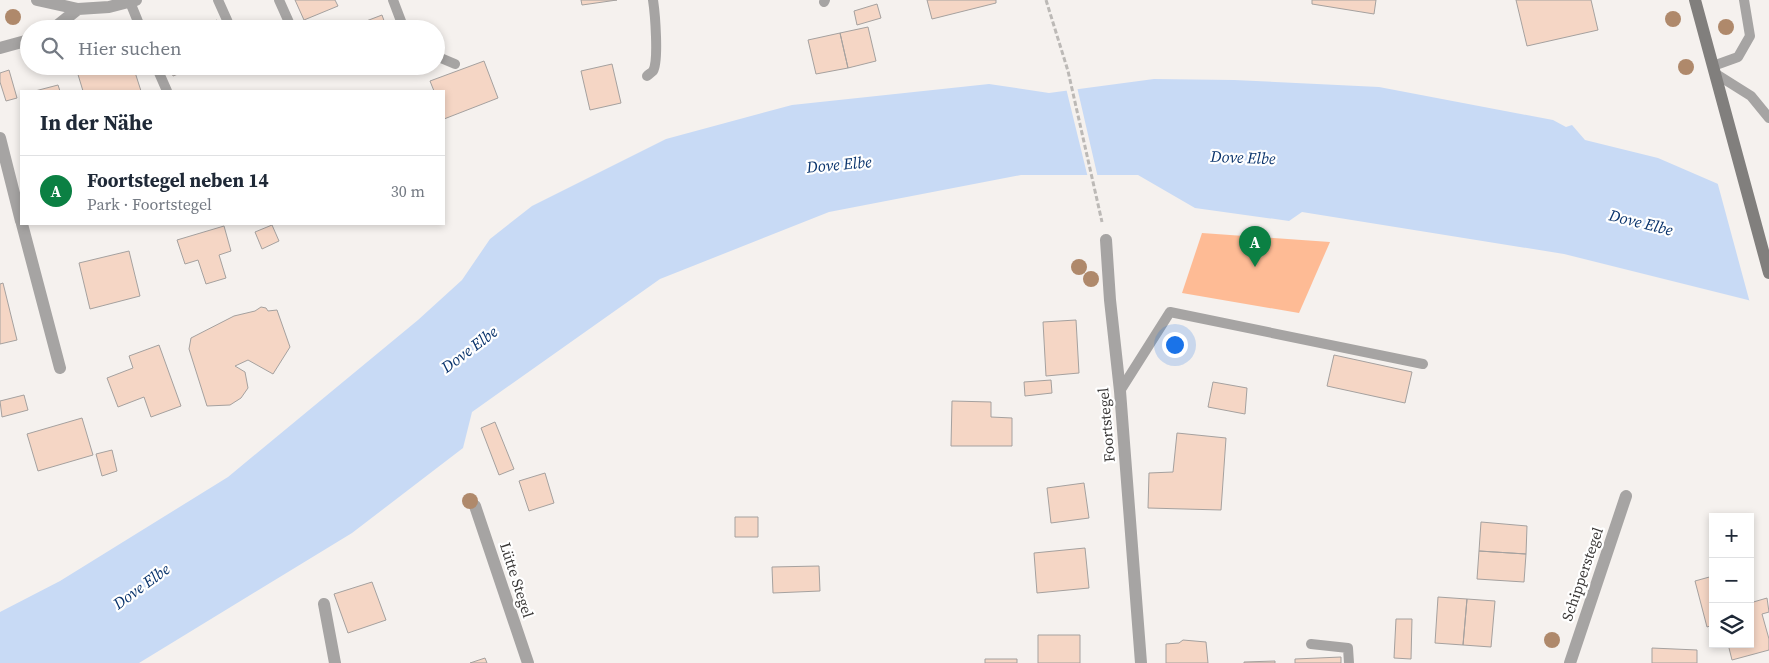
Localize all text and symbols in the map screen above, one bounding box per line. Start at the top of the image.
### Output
search box [20,20,445,75]
icon: search [38,34,66,62]
text: Hier suchen [78,35,182,61]
text: In der Nähe [40,108,153,137]
water label: Dove Elbe [1209,145,1276,169]
water label: Dove Elbe [805,150,873,178]
text: Foortstegel neben 14 [87,167,269,193]
text: A [51,180,61,202]
text: 30 m [391,180,425,202]
text: Park · Foortstegel [87,193,212,215]
water label: Dove Elbe [1606,203,1676,241]
pin: A [1239,226,1271,267]
water label: Dove Elbe [436,320,502,378]
your location [1162,332,1188,358]
street label: Foortstegel [1092,386,1120,463]
map controls [1709,513,1754,648]
button: + [1709,513,1754,558]
street label: Schipperstegel [1556,524,1608,624]
street label: Lütte Stegel [495,540,539,621]
water label: Dove Elbe [107,558,174,615]
button: − [1709,558,1754,603]
button: layers [1709,603,1754,648]

